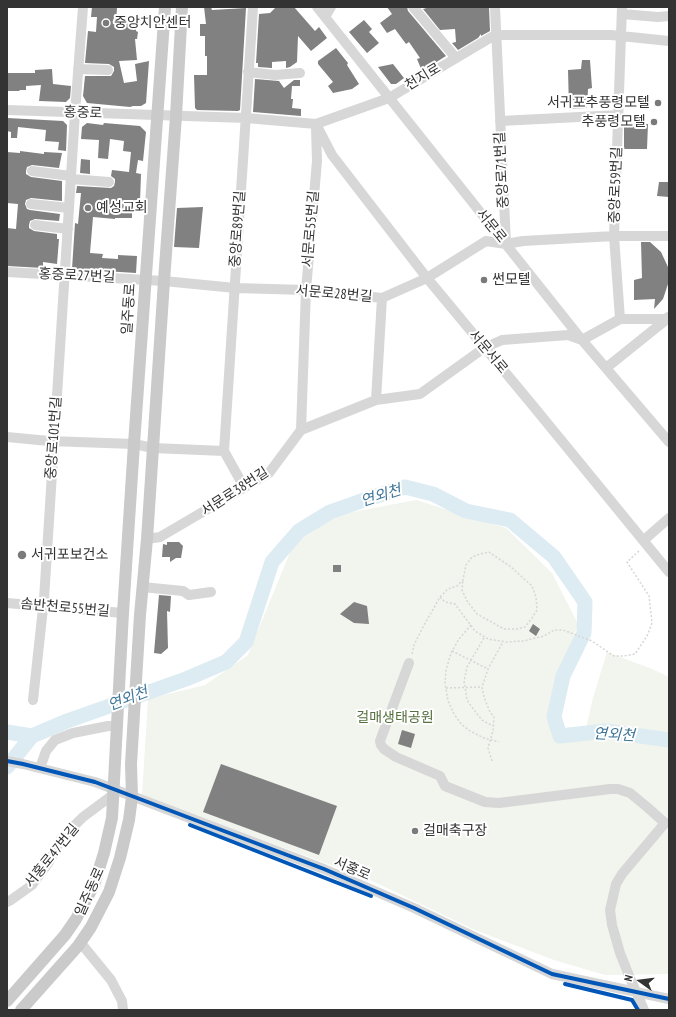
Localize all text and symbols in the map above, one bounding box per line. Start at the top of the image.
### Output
place label: 중앙치안센터 [114,15,191,31]
marker: 중앙치안센터 [101,18,111,28]
street label: 천지로 [402,60,444,94]
place label: 서귀포추풍령모텔 [547,95,650,111]
marker: 서귀포추풍령모텔 [653,98,663,108]
street label: 홍중로 [63,104,103,122]
place label: 추풍령모텔 [582,114,646,130]
marker: 추풍령모텔 [649,117,659,127]
street label: 중앙로71번길 [492,131,512,209]
street label: 중앙로59번길 [606,146,626,224]
street label: 중앙로89번길 [227,190,249,268]
street label: 서문로55번길 [299,190,323,268]
place label: 예성교회 [96,200,148,216]
marker: 예성교회 [83,203,93,213]
street label: 서문로 [472,206,510,246]
street label: 홍중로27번길 [38,266,116,286]
place label: 썬모텔 [492,272,531,288]
marker: 썬모텔 [479,275,489,285]
street label: 서문로28번길 [295,282,373,306]
street label: 일주동로 [119,283,139,335]
street label: 서문서로 [465,327,511,377]
street label: 중앙로101번길 [43,396,65,480]
street label: 서문로38번길 [198,464,272,520]
water label: 연외천 [359,481,403,511]
place label: 서귀포보건소 [31,547,108,563]
marker: 서귀포보건소 [16,549,28,561]
street label: 솜반천로55번길 [19,596,111,620]
water label: 연외천 [105,683,151,715]
park label: 걸매생태공원 [356,710,434,726]
water label: 연외천 [593,725,635,745]
street label: 서홍로47번길 [21,821,83,891]
place label: 걸매축구장 [423,823,487,839]
marker: 걸매축구장 [410,826,420,836]
street label: 서홍로 [331,854,373,884]
street label: 일주동로 [72,865,108,919]
north arrow [620,961,660,1001]
text: N [621,974,636,983]

